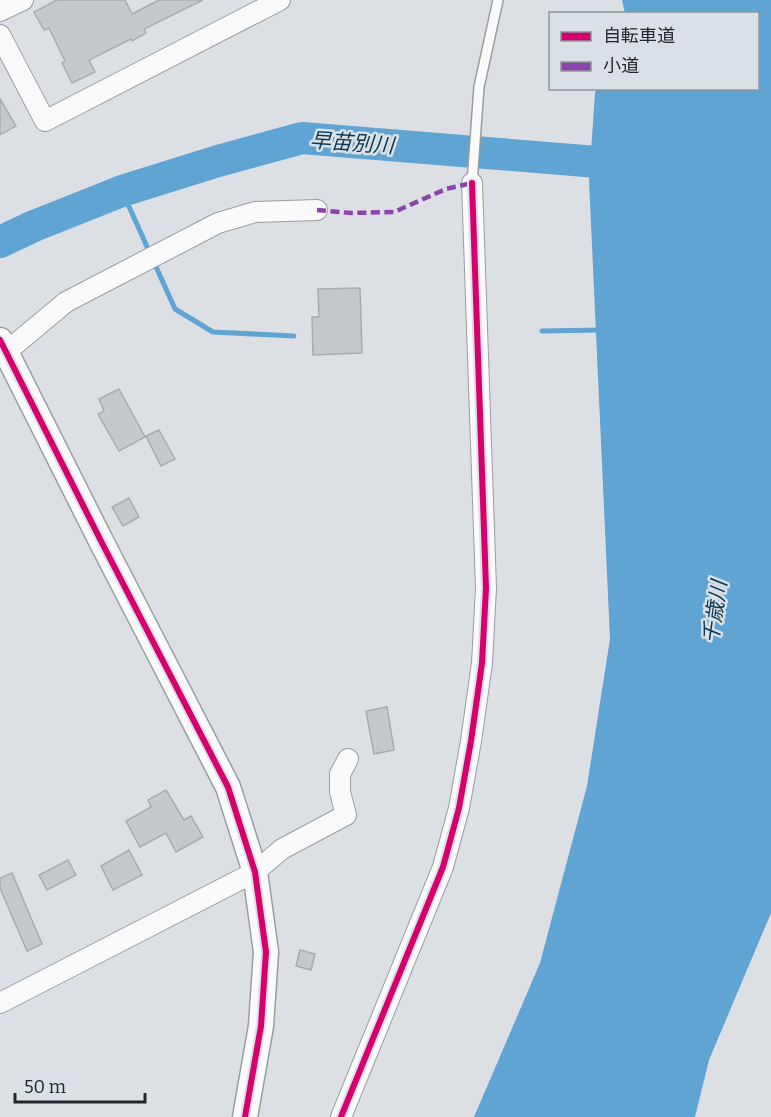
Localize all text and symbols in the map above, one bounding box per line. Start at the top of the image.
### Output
legend [549,12,759,90]
text: 自転車道 [603,25,675,47]
text: 小道 [603,55,639,77]
water label: 早苗別川 [309,127,397,159]
water label: 千歳川 [698,577,733,645]
scale bar [15,1066,146,1104]
text: 50 m [24,1076,66,1098]

